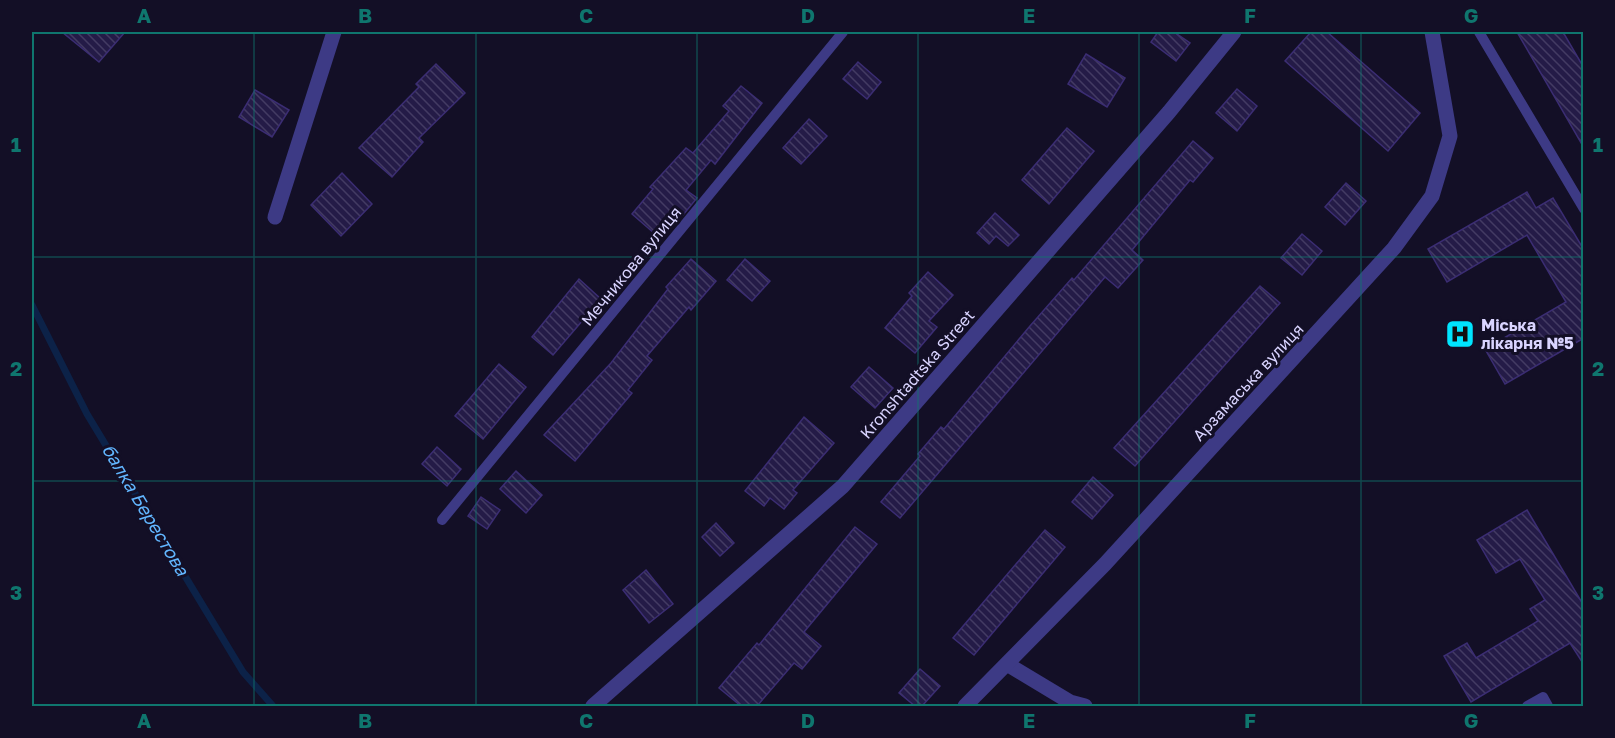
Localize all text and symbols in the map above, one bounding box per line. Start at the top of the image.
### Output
text: A [137,3,151,27]
text: B [358,3,372,27]
text: C [579,3,593,27]
text: D [801,3,815,27]
text: E [1023,3,1035,27]
text: F [1244,3,1256,27]
text: G [1464,3,1478,27]
text: 1 [11,132,21,156]
text: 1 [1593,132,1603,156]
street label: Мечникова вулиця [577,202,685,330]
street label: Kronshtadtska Street [856,305,978,443]
place label: Міська лікарня №5 [1481,315,1574,353]
hospital icon: Міська лікарня №5 [1444,318,1476,350]
street label: Арзамаська вулиця [1188,319,1308,445]
text: 2 [10,356,22,380]
text: 2 [1592,356,1604,380]
water label: балка Берестова [98,440,194,580]
text: 3 [10,580,22,604]
text: 3 [1592,580,1604,604]
text: A [137,708,151,732]
text: B [358,708,372,732]
text: C [579,708,593,732]
text: D [801,708,815,732]
text: E [1023,708,1035,732]
text: F [1244,708,1256,732]
text: G [1464,708,1478,732]

